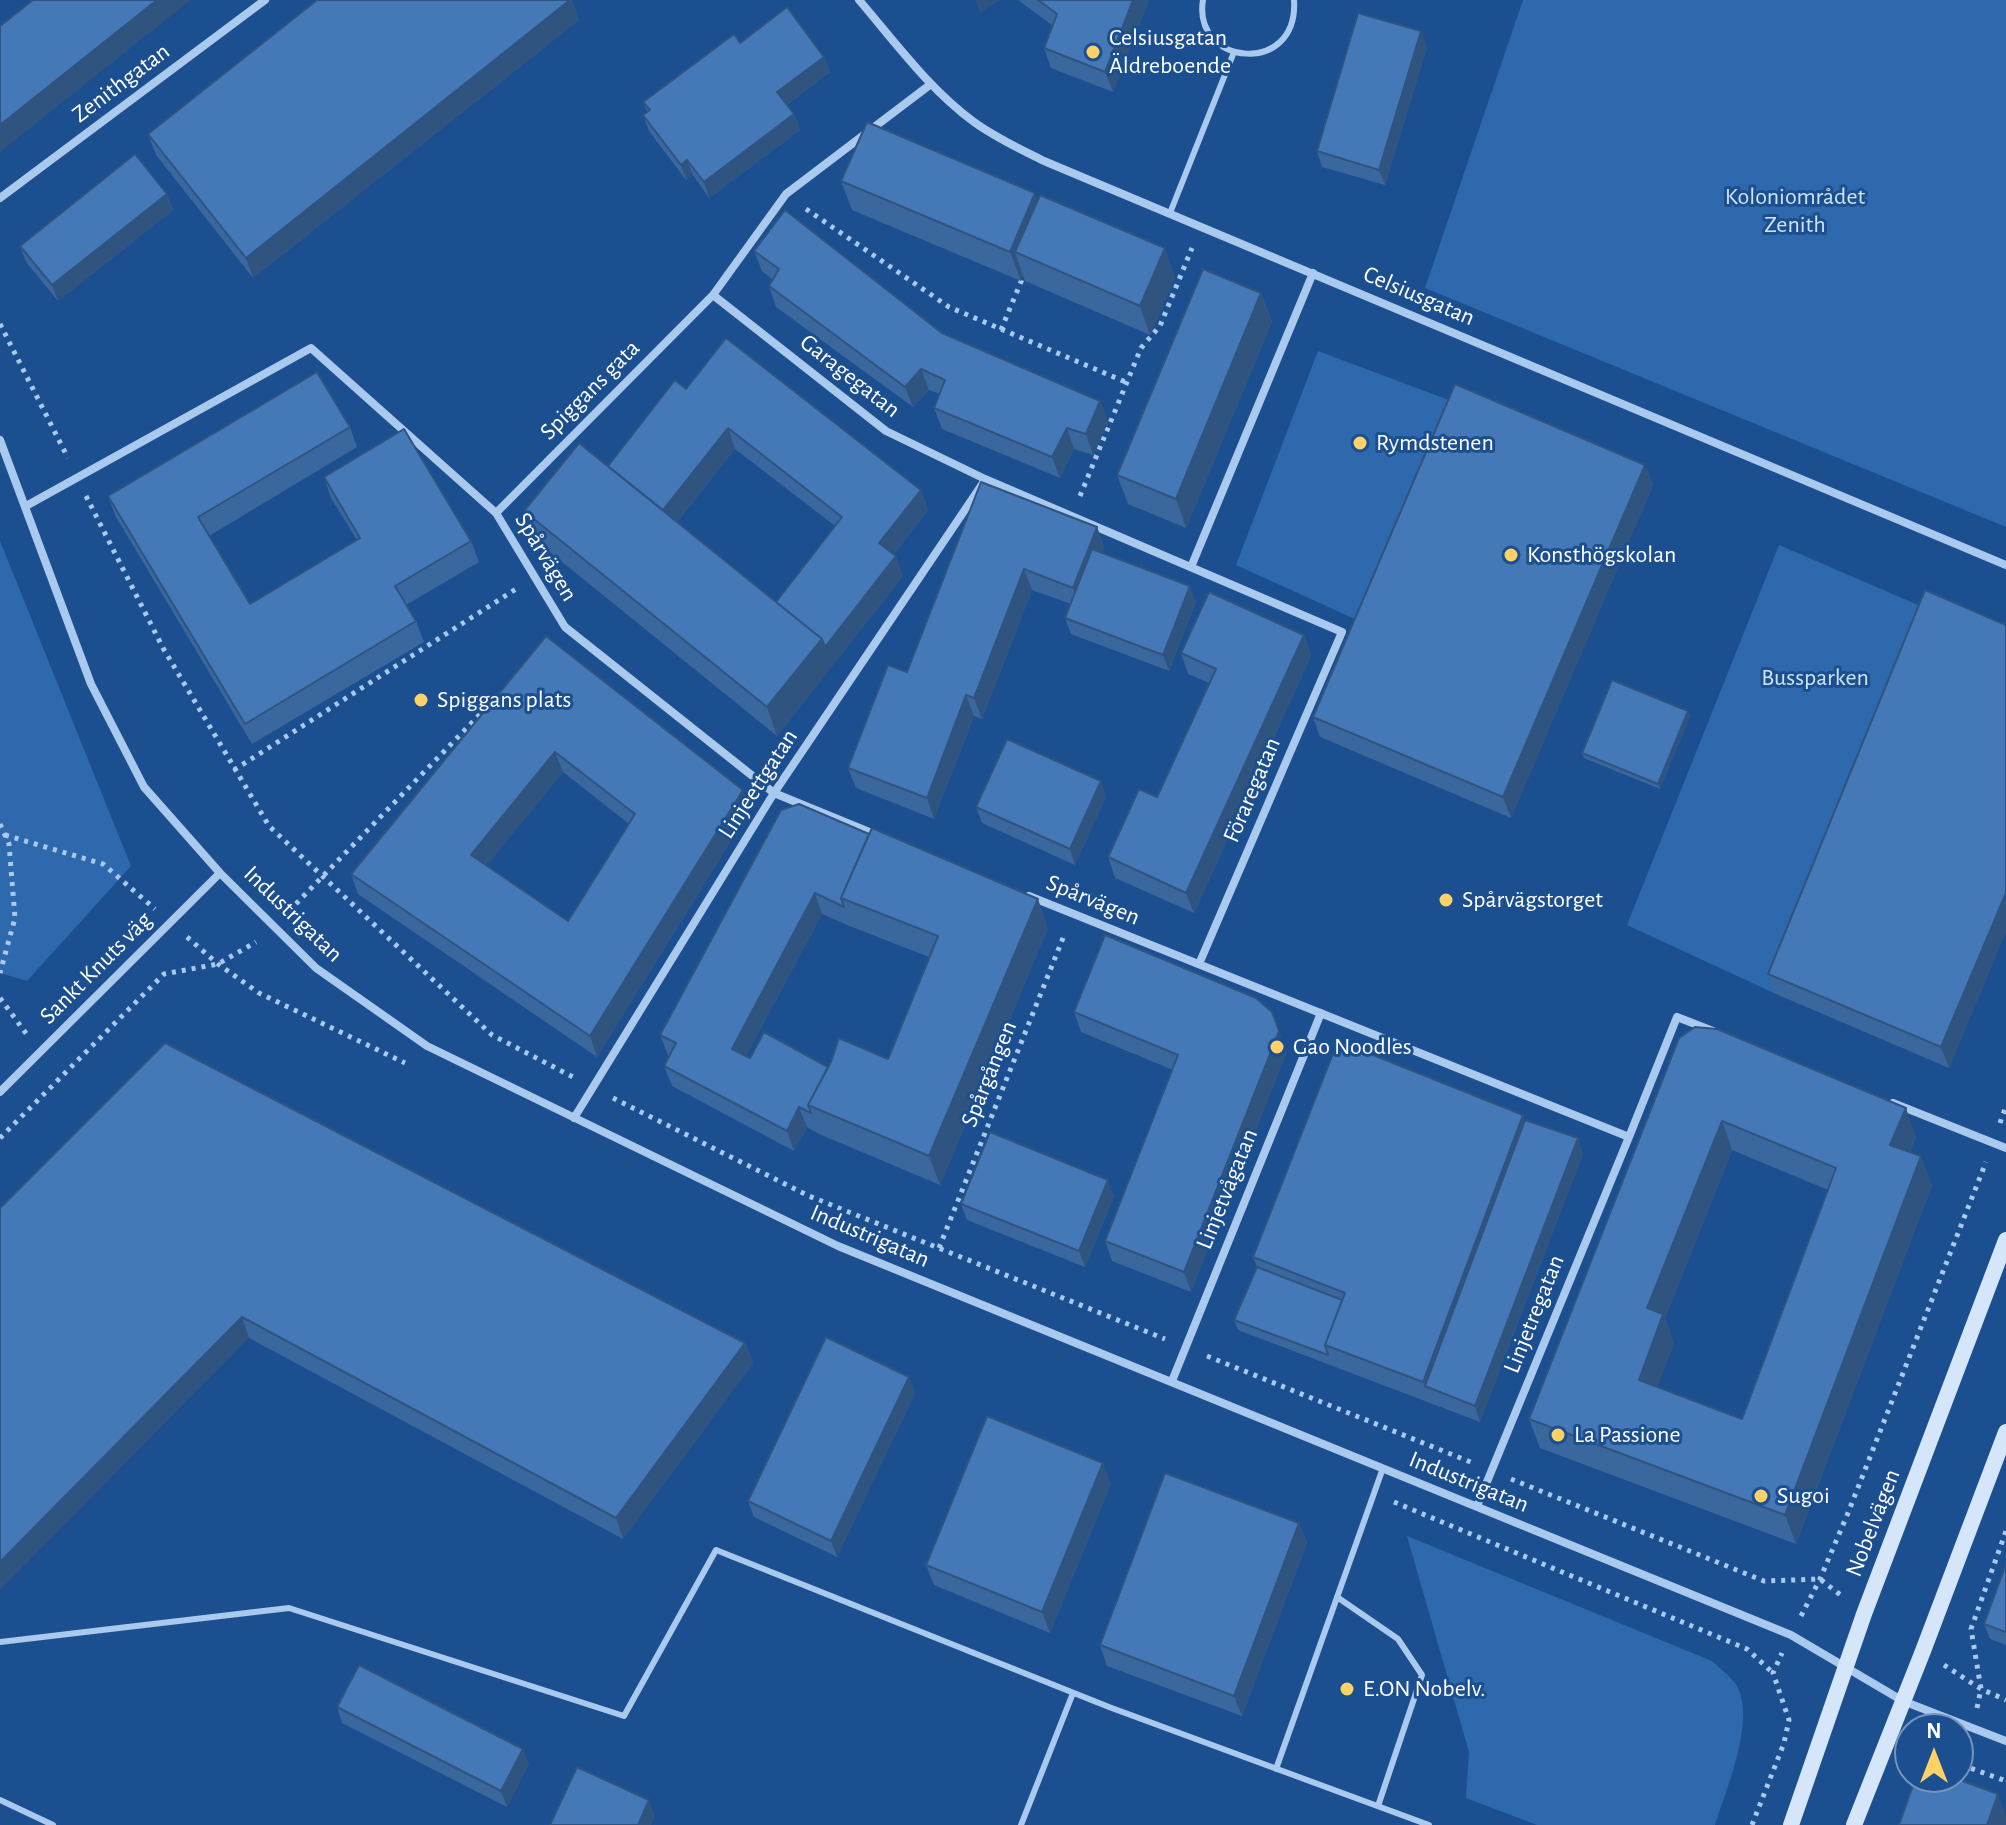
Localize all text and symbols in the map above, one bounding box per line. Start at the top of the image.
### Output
place label: Celsiusgatan Äldreboende [1109,24,1231,80]
street label: Zenithgatan [67,37,175,129]
marker: Celsiusgatan Äldreboende [1084,43,1102,61]
park label: Koloniområdet Zenith [1725,183,1865,239]
street label: Celsiusgatan [1359,260,1479,332]
street label: Garagegatan [794,328,906,424]
street label: Spiggans gata [534,334,646,446]
place label: Rymdstenen [1376,429,1494,457]
marker: Rymdstenen [1351,434,1369,452]
street label: Spårvägen [508,507,584,607]
place label: Konsthögskolan [1527,541,1676,569]
marker: Konsthögskolan [1502,546,1520,564]
park label: Bussparken [1761,664,1869,692]
place label: Spiggans plats [437,686,571,714]
marker: Spiggans plats [412,691,430,709]
street label: Linjeettgatan [712,724,804,844]
street label: Föraregatan [1217,733,1287,847]
street label: Industrigatan [237,860,349,968]
street label: Spårvägen [1042,868,1144,932]
place label: Spårvägstorget [1462,886,1603,914]
marker: Spårvägstorget [1437,891,1455,909]
street label: Sankt Knuts väg [34,906,158,1030]
street label: Spårgången [955,1017,1023,1131]
place label: Gao Noodles [1293,1033,1412,1061]
marker: Gao Noodles [1268,1038,1286,1056]
street label: Linjetvågatan [1190,1125,1264,1253]
street label: Industrigatan [806,1198,934,1274]
street label: Linjetregatan [1497,1251,1571,1377]
place label: La Passione [1574,1421,1681,1449]
marker: La Passione [1549,1426,1567,1444]
street label: Industrigatan [1405,1445,1533,1519]
street label: Nobelvägen [1839,1465,1907,1581]
place label: Sugoi [1777,1482,1830,1510]
marker: Sugoi [1752,1487,1770,1505]
place label: E.ON Nobelv. [1363,1675,1486,1703]
marker: E.ON Nobelv. [1338,1680,1356,1698]
north arrow [1894,1713,1974,1793]
text: N [1926,1720,1942,1742]

